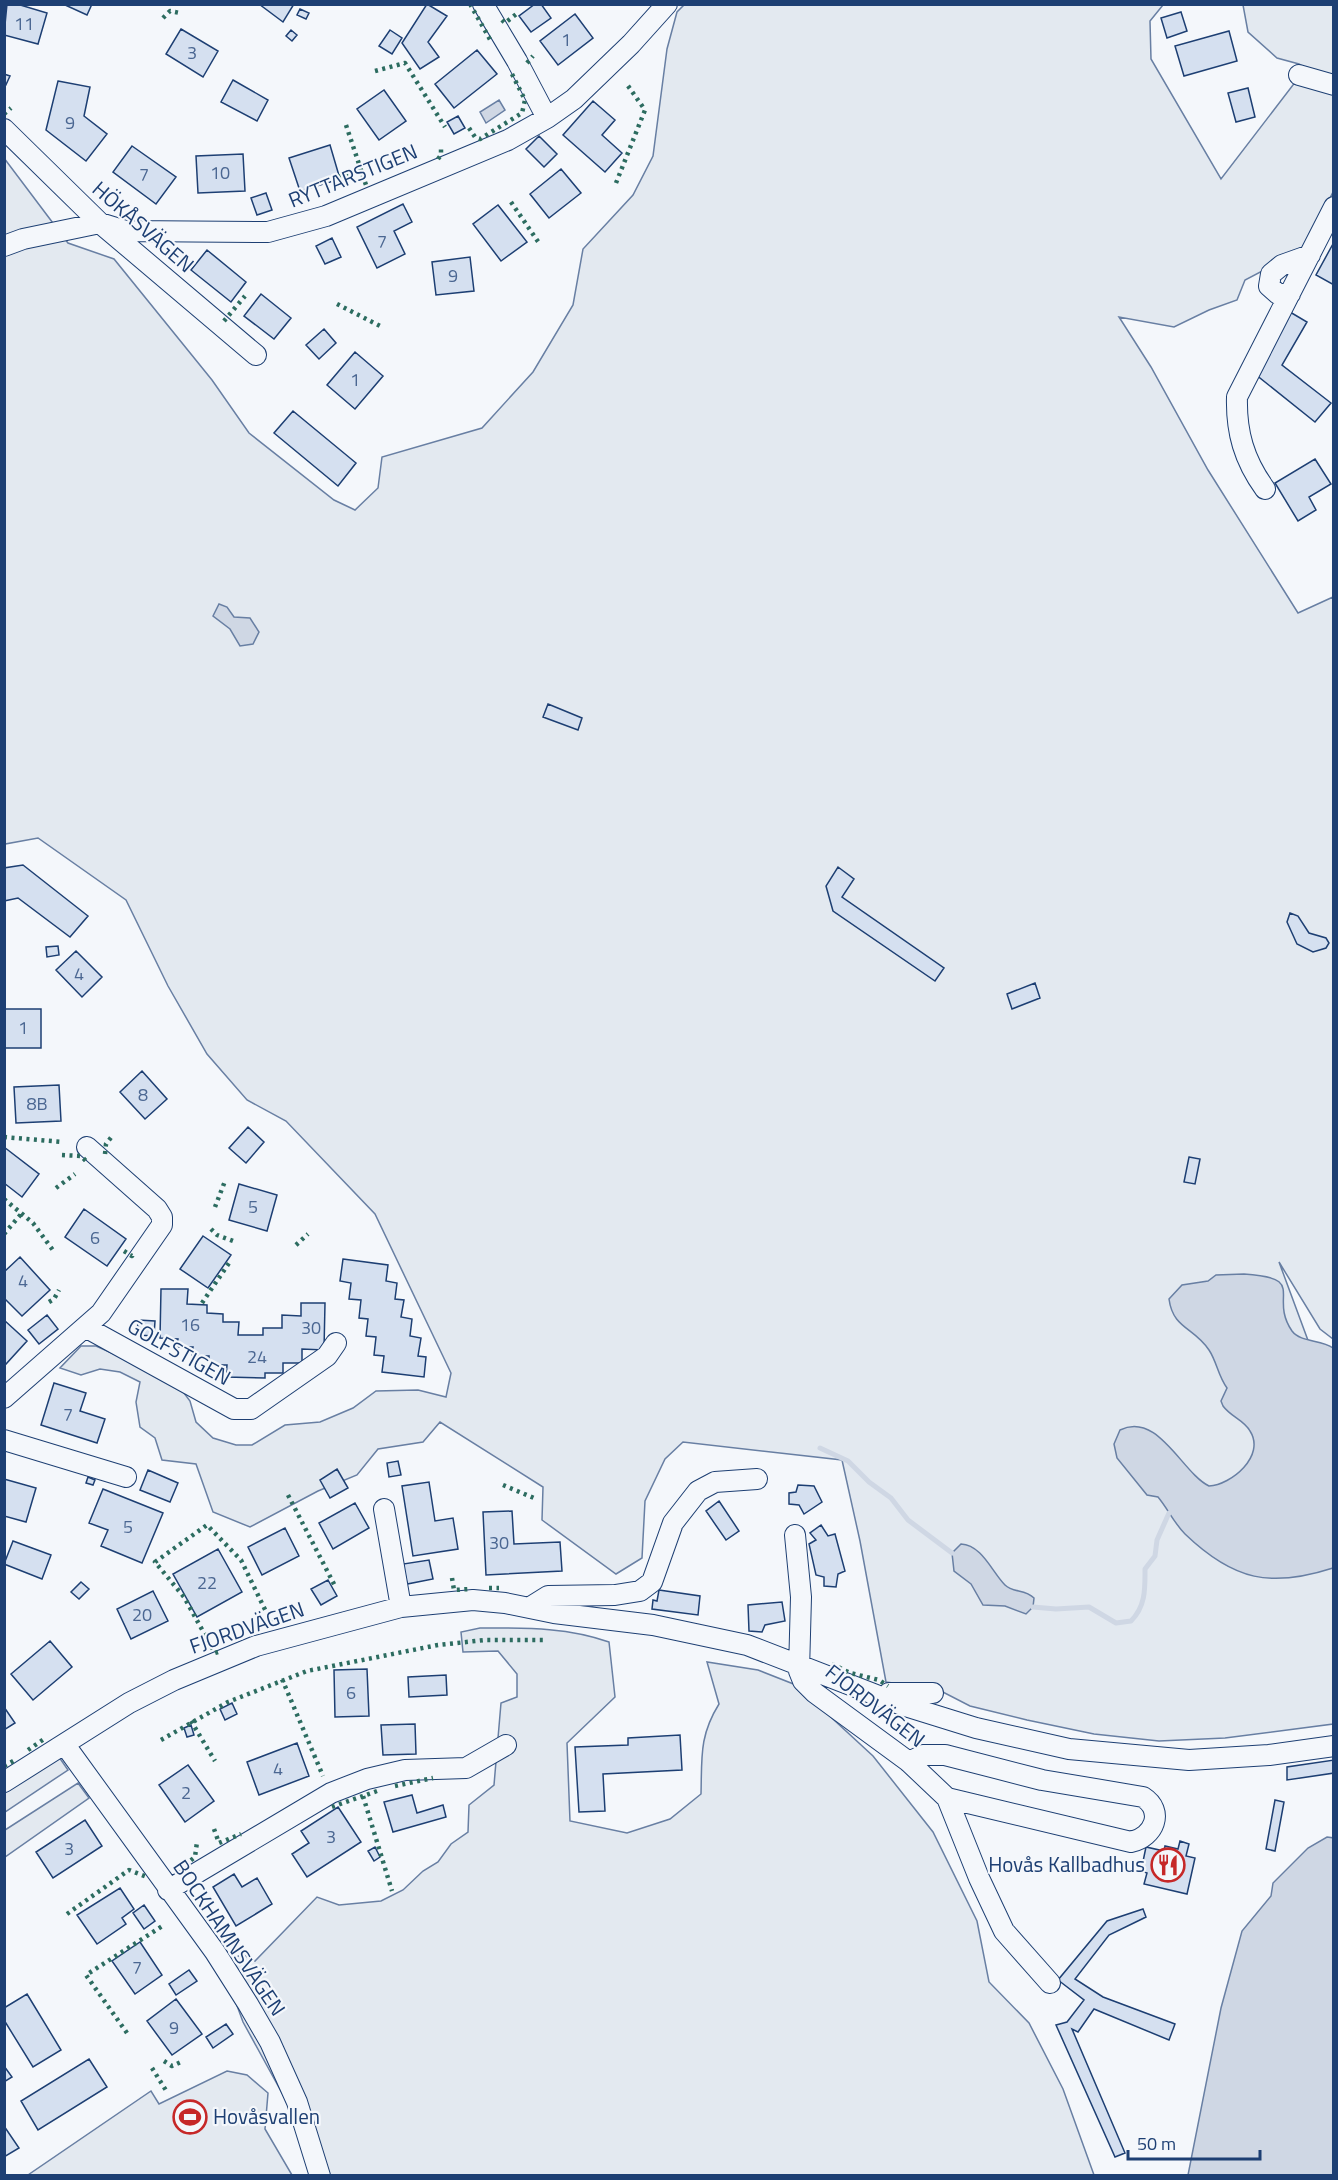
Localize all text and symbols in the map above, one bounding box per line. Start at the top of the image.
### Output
house number: 11 [14,10,34,37]
house number: 1 [561,26,571,53]
house number: 3 [187,39,197,66]
house number: 9 [65,109,75,136]
street label: RYTTARSTIGEN [283,135,422,216]
house number: 10 [210,159,230,186]
house number: 7 [139,161,149,188]
street label: HÖKÅSVÄGEN [86,173,202,280]
house number: 7 [377,228,387,255]
house number: 9 [448,262,458,289]
house number: 1 [350,366,360,393]
house number: 4 [74,960,84,987]
house number: 1 [18,1014,28,1041]
house number: 8 [138,1081,148,1108]
house number: 8B [26,1090,48,1117]
house number: 5 [248,1193,258,1220]
house number: 6 [90,1224,100,1251]
house number: 4 [18,1267,28,1294]
street label: GOLFSTIGEN [122,1309,237,1393]
house number: 16 [180,1311,200,1338]
house number: 30 [301,1314,321,1341]
house number: 24 [247,1343,267,1370]
house number: 7 [63,1401,73,1428]
house number: 5 [123,1513,133,1540]
house number: 30 [489,1529,509,1556]
house number: 22 [197,1569,217,1596]
street label: FJORDVÄGEN [185,1592,308,1662]
house number: 20 [132,1601,152,1628]
street label: FJORDVÄGEN [819,1656,933,1755]
house number: 6 [346,1679,356,1706]
house number: 4 [273,1755,283,1782]
house number: 2 [181,1779,191,1806]
house number: 3 [326,1823,336,1850]
house number: 3 [64,1835,74,1862]
restaurant icon: Hovås Kallbadhus [1150,1847,1186,1883]
place label: Hovås Kallbadhus [988,1848,1145,1880]
street label: BOCKHAMNSVÄGEN [166,1853,294,2022]
house number: 7 [132,1954,142,1981]
house number: 9 [169,2014,179,2041]
sports icon: Hovåsvallen [172,2099,208,2135]
place label: Hovåsvallen [213,2100,320,2132]
scale bar [1128,2123,1260,2161]
text: 50 m [1137,2130,1176,2157]

